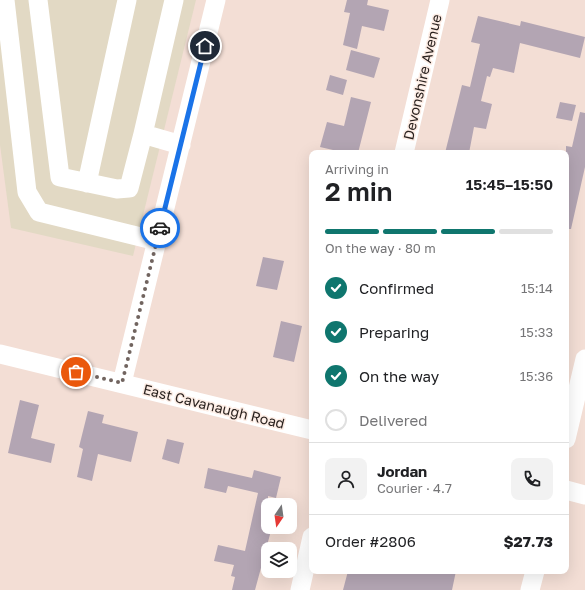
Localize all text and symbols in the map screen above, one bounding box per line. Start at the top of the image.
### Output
street label: Devonshire Avenue [399,13,445,141]
pin [188,29,222,63]
icon: home [194,35,216,57]
text: Arriving in [325,161,389,177]
text: 15:45–15:50 [466,175,553,193]
text: 2 min [325,176,393,207]
courier [140,208,180,248]
icon: car [149,217,171,239]
text: On the way · 80 m [325,240,436,256]
icon: check [325,277,347,299]
text: Confirmed [359,279,434,297]
text: 15:14 [521,280,553,296]
icon: check [325,321,347,343]
text: Preparing [359,323,429,341]
text: 15:33 [520,324,553,340]
pin [59,355,93,389]
icon: bag [65,361,87,383]
icon: check [325,365,347,387]
text: On the way [359,367,439,385]
text: 15:36 [520,368,553,384]
street label: East Cavanaugh Road [141,380,287,432]
text: Delivered [359,411,427,429]
button: person [325,458,367,500]
button: phone [511,458,553,500]
text: Jordan [377,462,427,480]
text: Courier · 4.7 [377,480,452,496]
north arrow [261,498,297,534]
map controls [261,498,297,578]
text: Order #2806 [325,532,416,550]
text: $27.73 [503,532,553,550]
button: layers [261,542,297,578]

